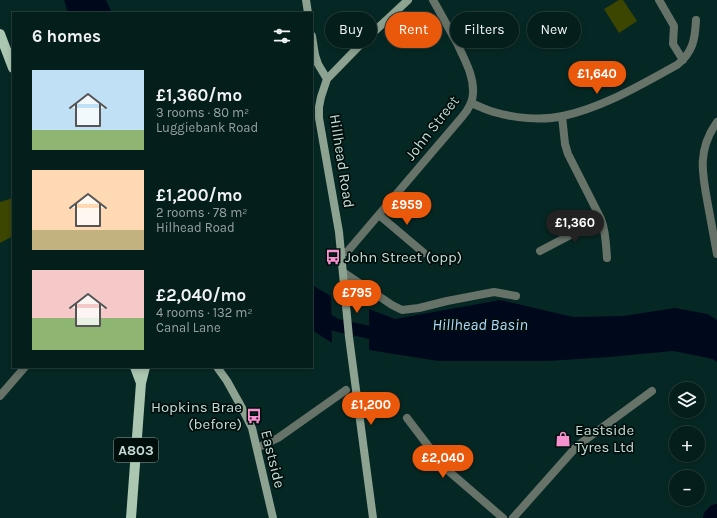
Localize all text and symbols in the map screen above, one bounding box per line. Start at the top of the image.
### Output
chip: Buy [325,12,377,48]
chip: Rent [385,12,442,48]
chip: Filters [450,12,519,48]
chip: New [527,12,581,48]
icon: filters [271,25,293,47]
text: 6 homes [32,26,101,46]
pin: £1,640 [564,61,630,95]
text: £1,640 [577,66,617,81]
text: £1,360/mo [156,85,242,105]
icon: home [64,86,112,134]
street label: John Street [401,92,463,164]
text: 3 rooms · 80 m² [156,105,249,120]
street label: Hillhead Road [326,113,358,209]
text: Luggiebank Road [156,120,258,135]
text: £1,200/mo [156,185,242,205]
icon: home [64,186,112,234]
pin: £959 [383,192,431,226]
text: £959 [391,197,423,212]
text: 2 rooms · 78 m² [156,205,248,220]
pin: £1,360 [542,210,608,244]
text: £1,360 [555,215,595,230]
text: Hilhead Road [156,220,235,235]
bus stop icon: John Street (opp) [324,248,342,266]
place label: John Street (opp) [345,248,462,266]
pin: £795 [333,280,381,314]
text: £2,040/mo [156,285,246,305]
text: £795 [342,285,372,300]
icon: home [64,286,112,334]
text: 4 rooms · 132 m² [156,305,253,320]
water label: Hillhead Basin [432,315,528,334]
text: Canal Lane [156,320,221,335]
map controls [669,382,705,506]
button: layers [669,382,705,418]
pin: £1,200 [338,392,404,426]
text: £1,200 [351,397,391,412]
place label: Hopkins Brae (before) [151,398,242,433]
bus stop icon: Hopkins Brae (before) [245,407,263,425]
place label: Eastside Tyres Ltd [575,421,634,456]
button: + [669,426,705,462]
street label: Eastside [257,428,289,490]
shop icon: Eastside Tyres Ltd [554,430,572,448]
road number: A803 [114,438,158,462]
pin: £2,040 [410,445,476,479]
text: £2,040 [421,450,465,465]
button: − [669,470,705,506]

